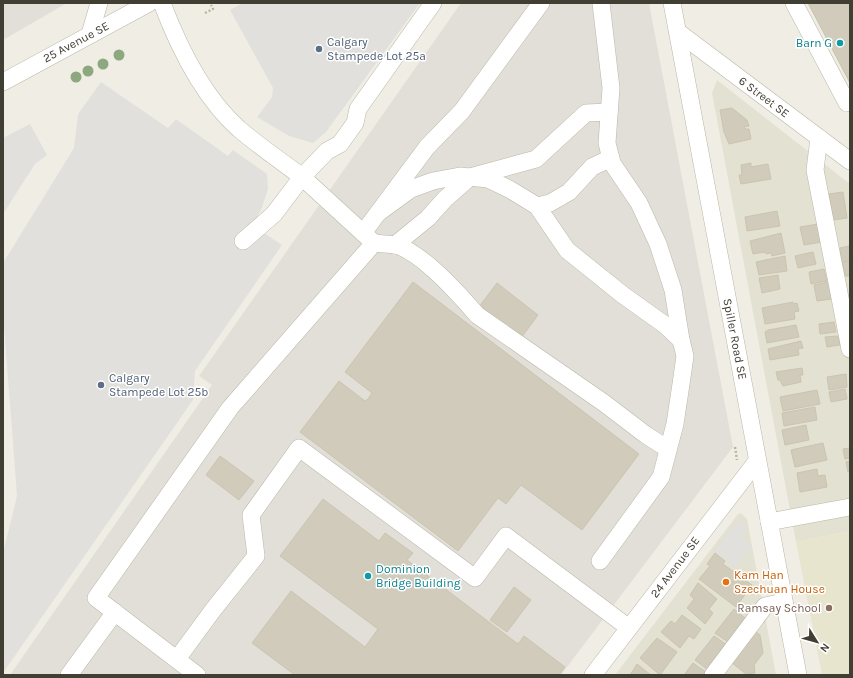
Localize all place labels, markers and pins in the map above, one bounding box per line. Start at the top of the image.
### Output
place label: Calgary Stampede Lot 25a [327,35,426,63]
place label: Barn G [796,36,832,50]
marker: Barn G [835,38,845,48]
marker: Calgary Stampede Lot 25a [314,44,324,54]
place label: Calgary Stampede Lot 25b [109,371,208,399]
marker: Calgary Stampede Lot 25b [96,380,106,390]
place label: Dominion Bridge Building [376,562,461,590]
place label: Kam Han Szechuan House [734,568,825,596]
marker: Dominion Bridge Building [363,571,373,581]
marker: Kam Han Szechuan House [721,577,731,587]
place label: Ramsay School [737,601,821,615]
marker: Ramsay School [824,603,834,613]

